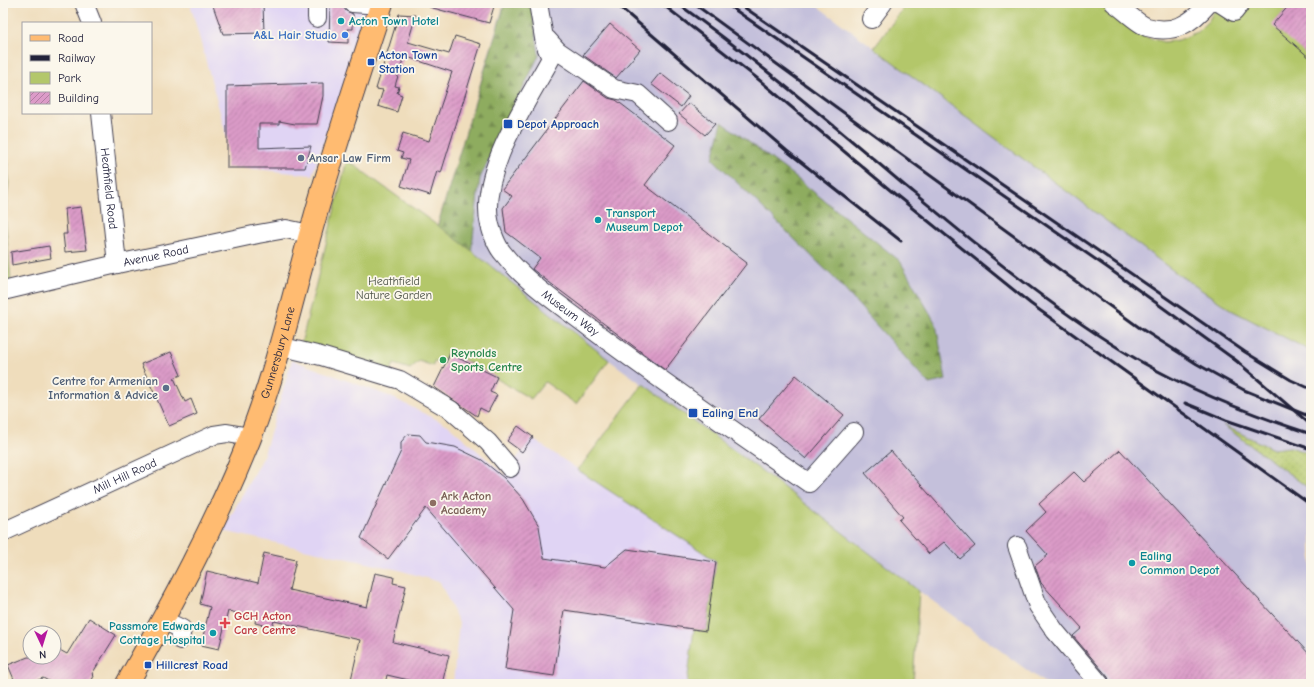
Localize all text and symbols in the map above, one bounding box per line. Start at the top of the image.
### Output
place label: Acton Town Hotel [349,14,439,28]
marker: Acton Town Hotel [336,16,346,26]
legend [22,22,152,114]
place label: A&L Hair Studio [254,28,337,42]
marker: A&L Hair Studio [340,30,350,40]
text: Road [58,31,84,45]
place label: Acton Town Station [379,48,437,76]
text: Railway [58,51,96,65]
marker: Acton Town Station [366,57,376,67]
text: Park [58,71,81,85]
text: Building [58,91,99,105]
place label: Depot Approach [517,117,599,131]
marker: Depot Approach [502,118,514,130]
street label: Heathfield Road [98,147,120,230]
place label: Ansar Law Firm [309,151,391,165]
marker: Ansar Law Firm [296,153,306,163]
place label: Transport Museum Depot [606,206,684,234]
marker: Transport Museum Depot [593,215,603,225]
street label: Avenue Road [122,242,190,269]
park label: Heathfield Nature Garden [356,274,432,302]
street label: Museum Way [539,287,602,340]
street label: Gunnersbury Lane [258,305,298,401]
place label: Reynolds Sports Centre [451,346,522,374]
marker: Reynolds Sports Centre [438,355,448,365]
place label: Centre for Armenian Information & Advice [48,374,158,402]
marker: Centre for Armenian Information & Advice [161,383,171,393]
place label: Ealing End [702,406,758,420]
marker: Ealing End [687,407,699,419]
street label: Mill Hill Road [91,455,159,497]
place label: Ark Acton Academy [441,489,491,517]
marker: Ark Acton Academy [428,498,438,508]
place label: Ealing Common Depot [1140,549,1220,577]
marker: Ealing Common Depot [1127,558,1137,568]
place label: GCH Acton Care Centre [234,609,296,637]
marker: GCH Acton Care Centre [219,617,231,629]
place label: Passmore Edwards Cottage Hospital [109,619,205,647]
north arrow [22,625,62,665]
marker: Passmore Edwards Cottage Hospital [208,628,218,638]
text: N [39,648,47,661]
place label: Hillcrest Road [156,658,228,672]
marker: Hillcrest Road [143,660,153,670]

